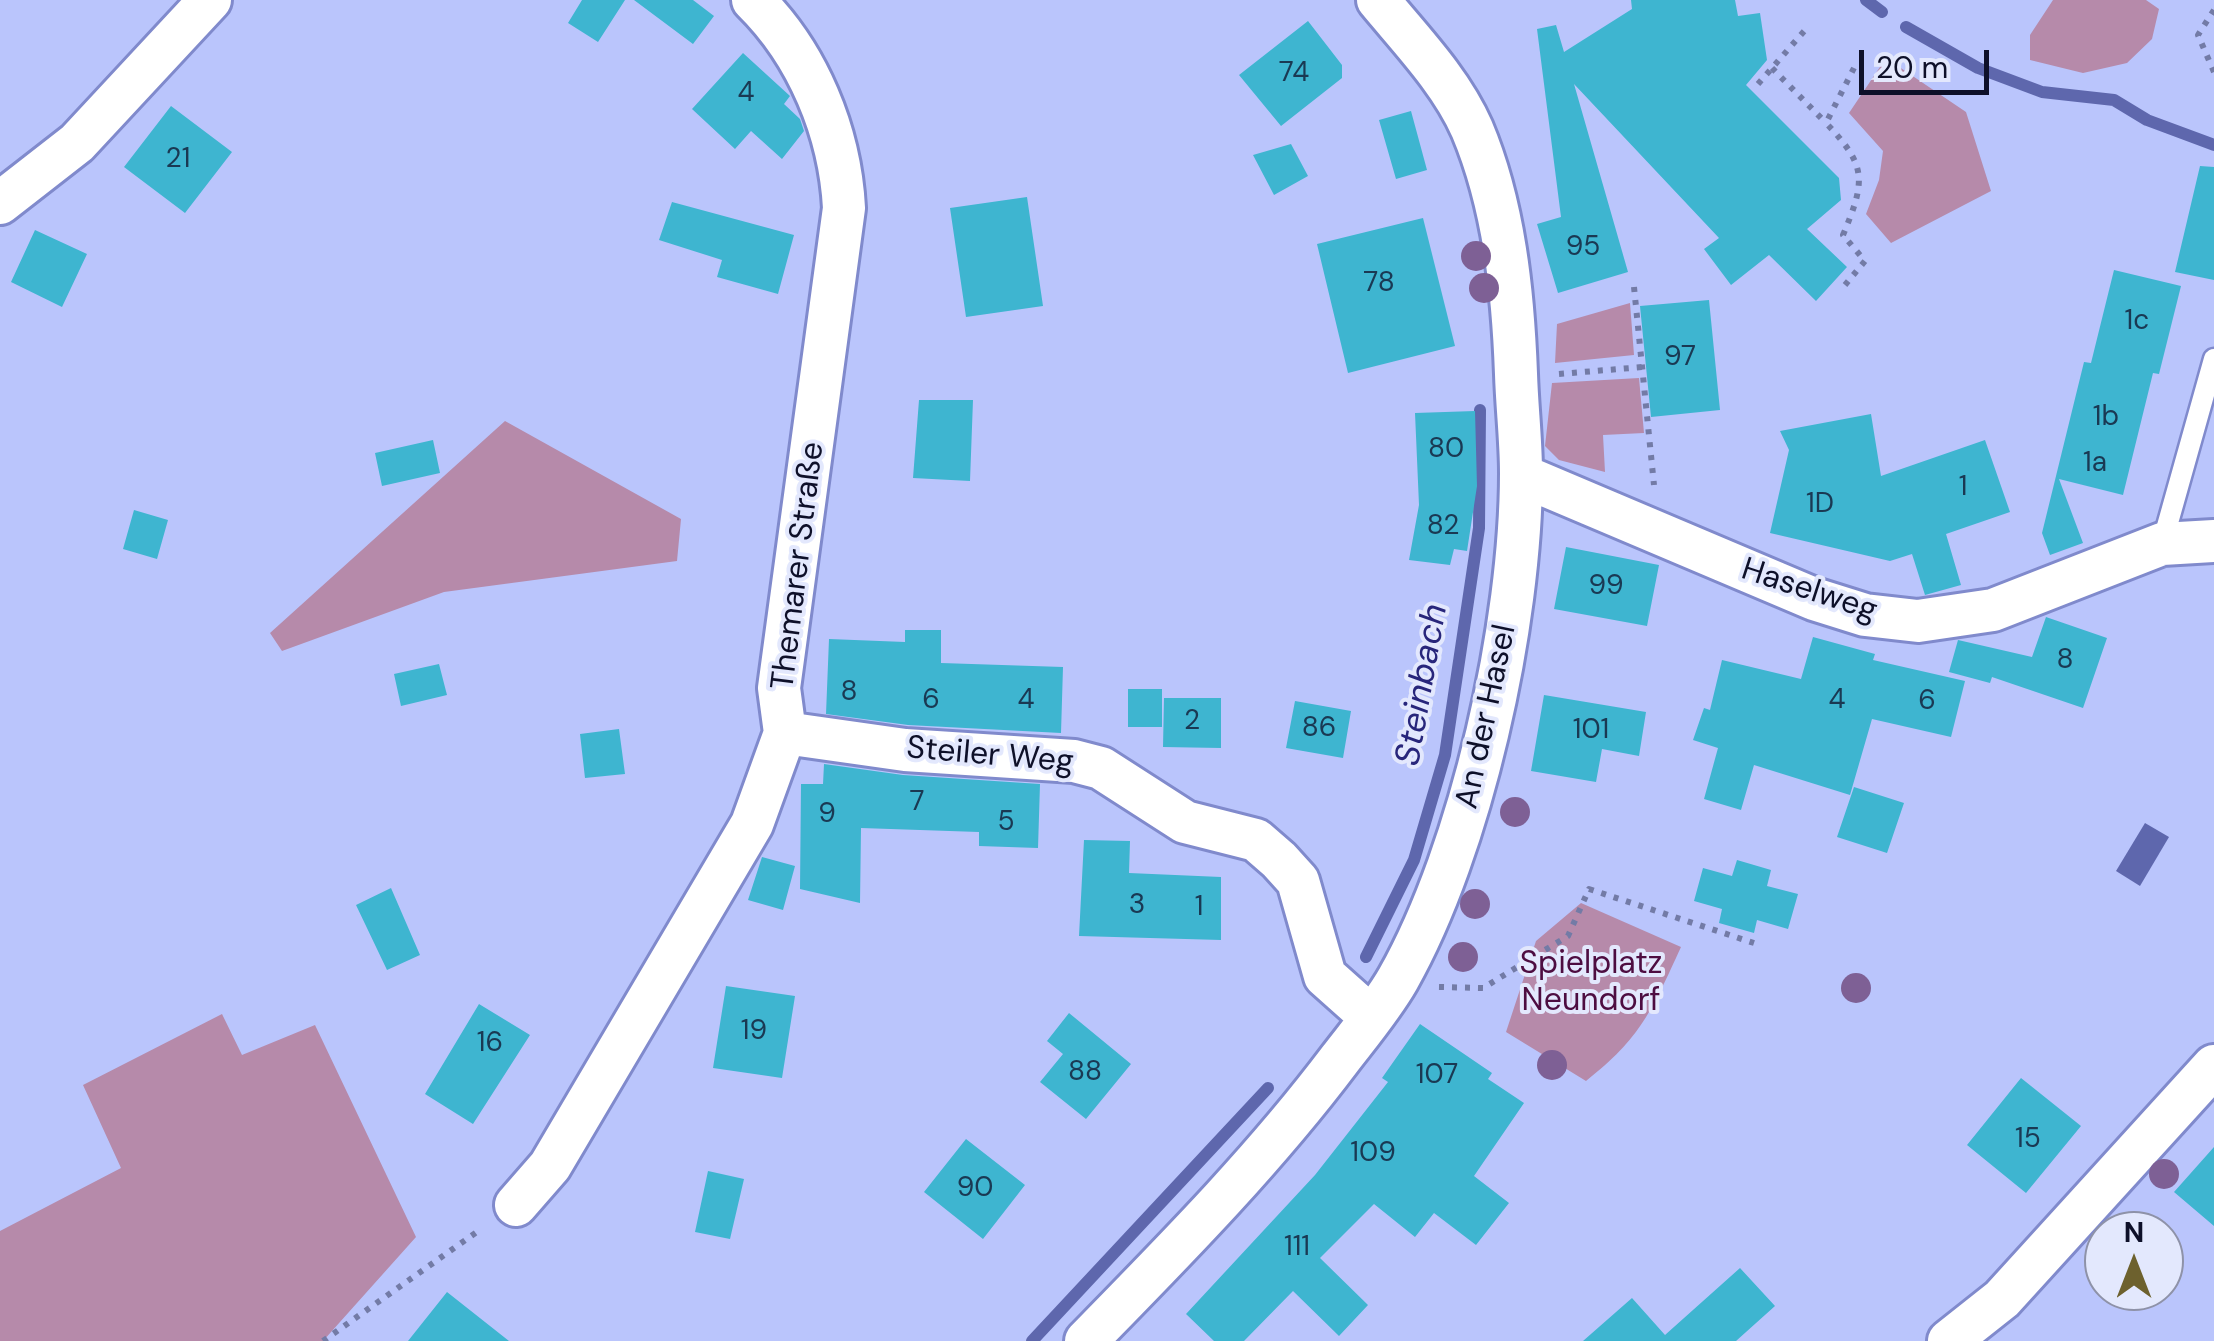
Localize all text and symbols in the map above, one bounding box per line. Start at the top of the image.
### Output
scale bar [1864,30,1994,92]
text: 20 m [1876,48,1948,87]
house number: 74 [1279,57,1309,91]
house number: 4 [738,77,754,111]
house number: 21 [166,143,190,177]
house number: 95 [1566,231,1600,265]
house number: 78 [1363,267,1395,301]
house number: 1c [2125,305,2149,339]
house number: 97 [1664,341,1696,375]
house number: 1b [2093,401,2119,435]
house number: 80 [1428,433,1464,467]
street label: Themarer Straße [765,440,833,692]
house number: 1a [2083,447,2107,481]
house number: 1 [1959,471,1967,505]
house number: 1D [1806,488,1834,522]
house number: 82 [1427,510,1459,544]
street label: Haselweg [1736,551,1882,631]
house number: 99 [1588,570,1624,604]
water label: Steinbach [1388,601,1458,769]
street label: An der Hasel [1449,621,1525,813]
house number: 8 [2056,644,2074,678]
house number: 8 [840,676,858,710]
house number: 6 [922,684,940,718]
house number: 4 [1018,684,1034,718]
house number: 4 [1829,684,1845,718]
house number: 6 [1918,685,1936,719]
house number: 2 [1184,705,1200,739]
house number: 86 [1302,712,1336,746]
house number: 101 [1573,714,1609,748]
street label: Steiler Weg [905,730,1075,782]
house number: 7 [910,786,924,820]
house number: 9 [818,798,836,832]
house number: 5 [997,806,1015,840]
house number: 3 [1129,889,1145,923]
house number: 1 [1195,891,1203,925]
park label: Spielplatz Neundorf [1520,946,1662,1021]
house number: 19 [741,1015,767,1049]
house number: 16 [477,1027,503,1061]
house number: 88 [1068,1056,1102,1090]
house number: 107 [1416,1059,1458,1093]
house number: 15 [2015,1123,2041,1157]
house number: 109 [1350,1137,1396,1171]
house number: 90 [957,1172,993,1206]
north arrow [2084,1211,2184,1311]
text: N [2124,1214,2144,1251]
house number: 111 [1284,1231,1310,1265]

